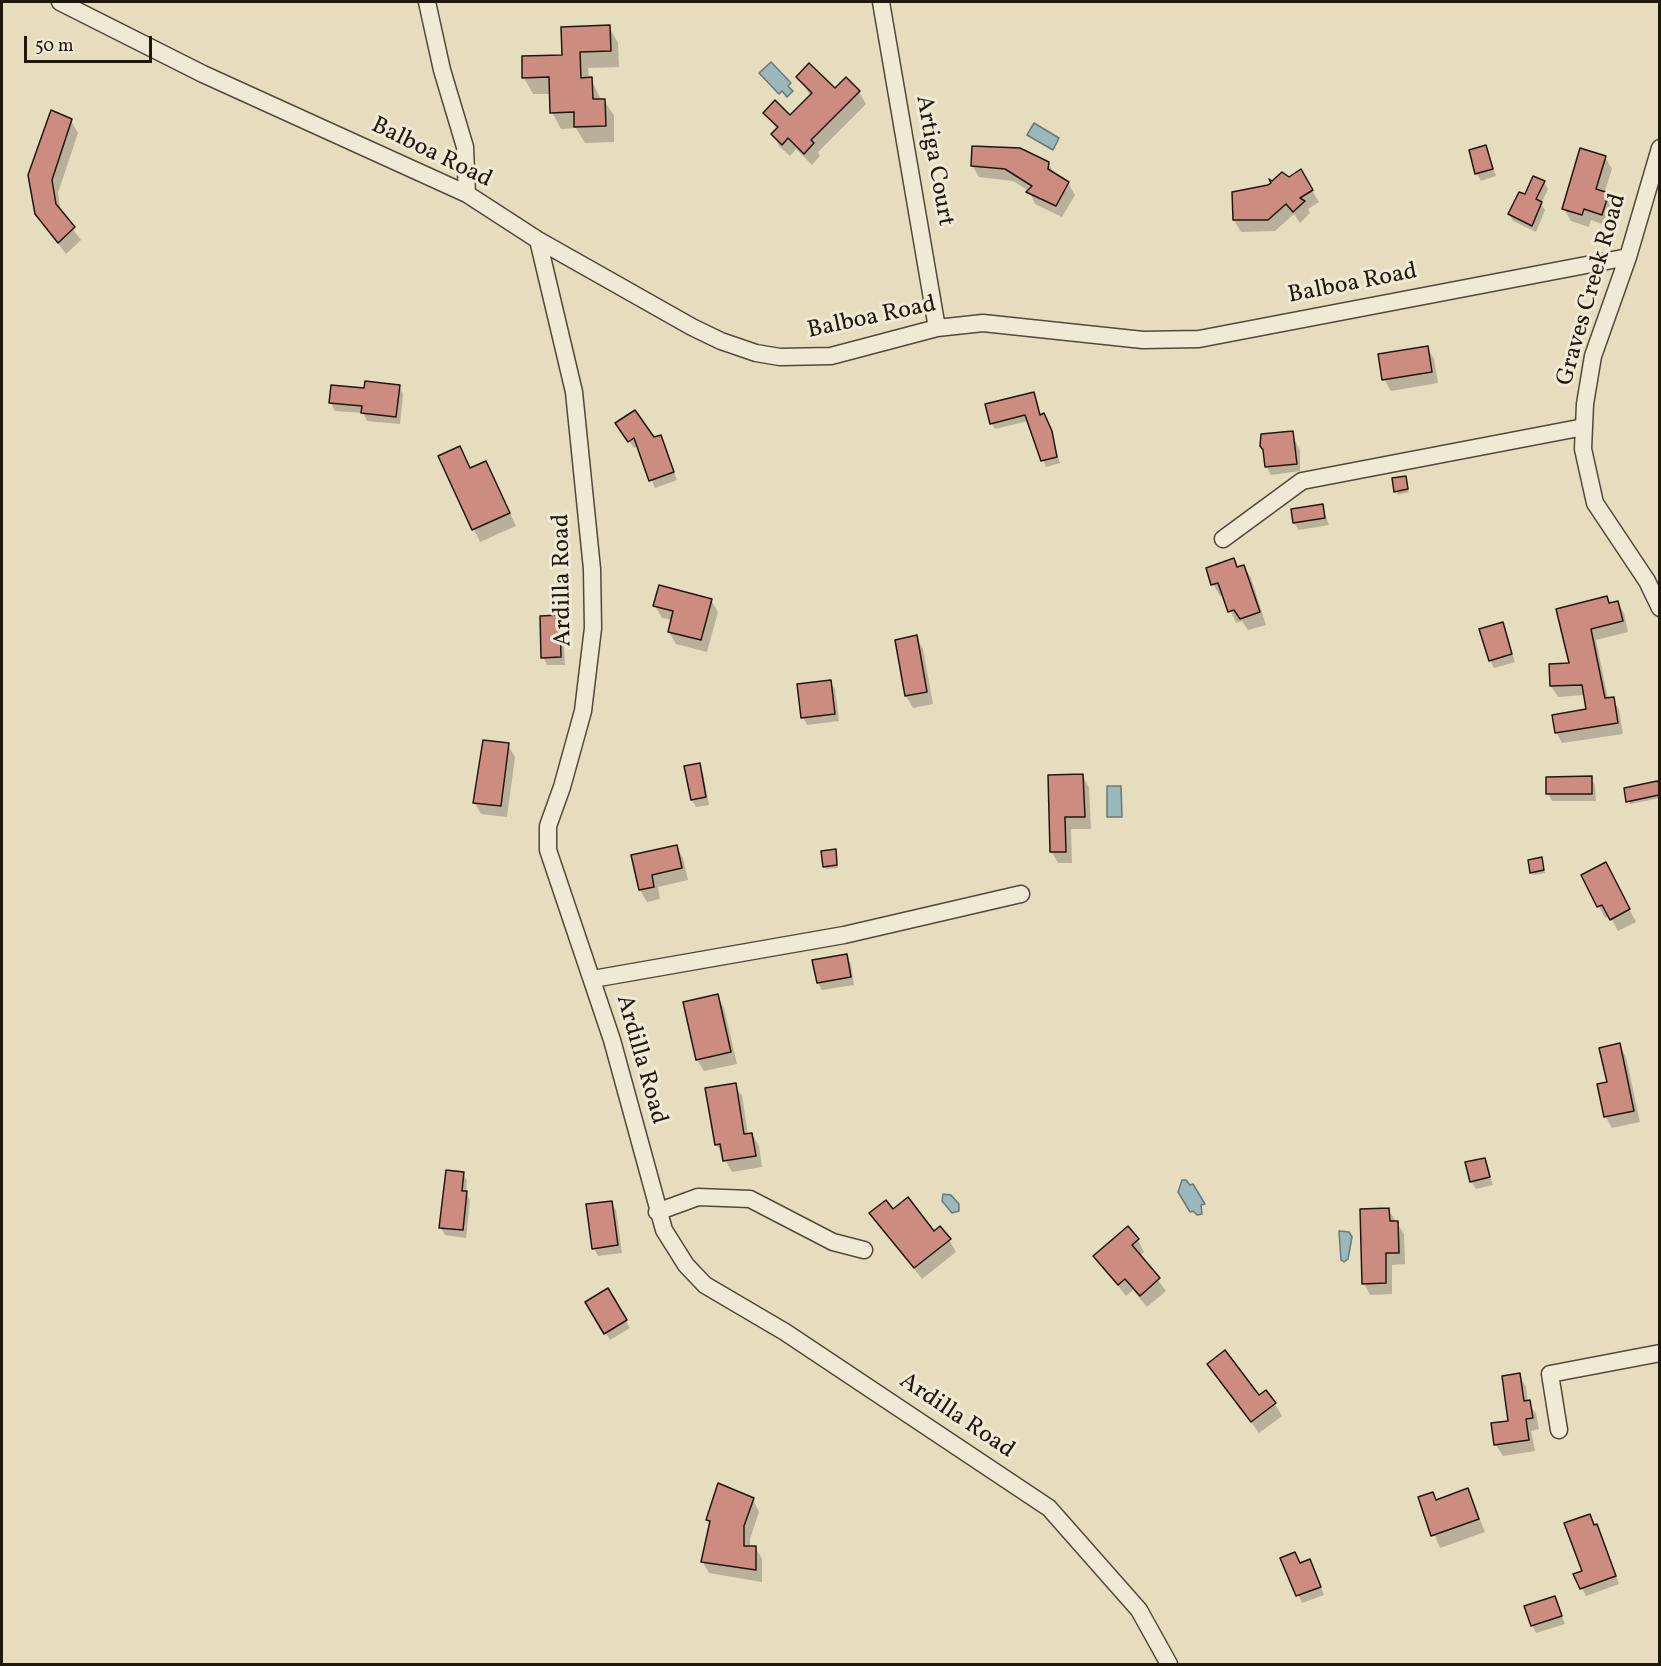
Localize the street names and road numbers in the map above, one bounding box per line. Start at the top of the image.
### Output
street label: Artiga Court [907,93,959,229]
street label: Balboa Road [366,112,496,196]
street label: Graves Creek Road [1552,191,1634,389]
street label: Balboa Road [1286,258,1420,312]
street label: Balboa Road [805,291,939,347]
street label: Ardilla Road [548,513,580,647]
street label: Ardilla Road [608,992,672,1128]
street label: Ardilla Road [893,1368,1019,1466]

